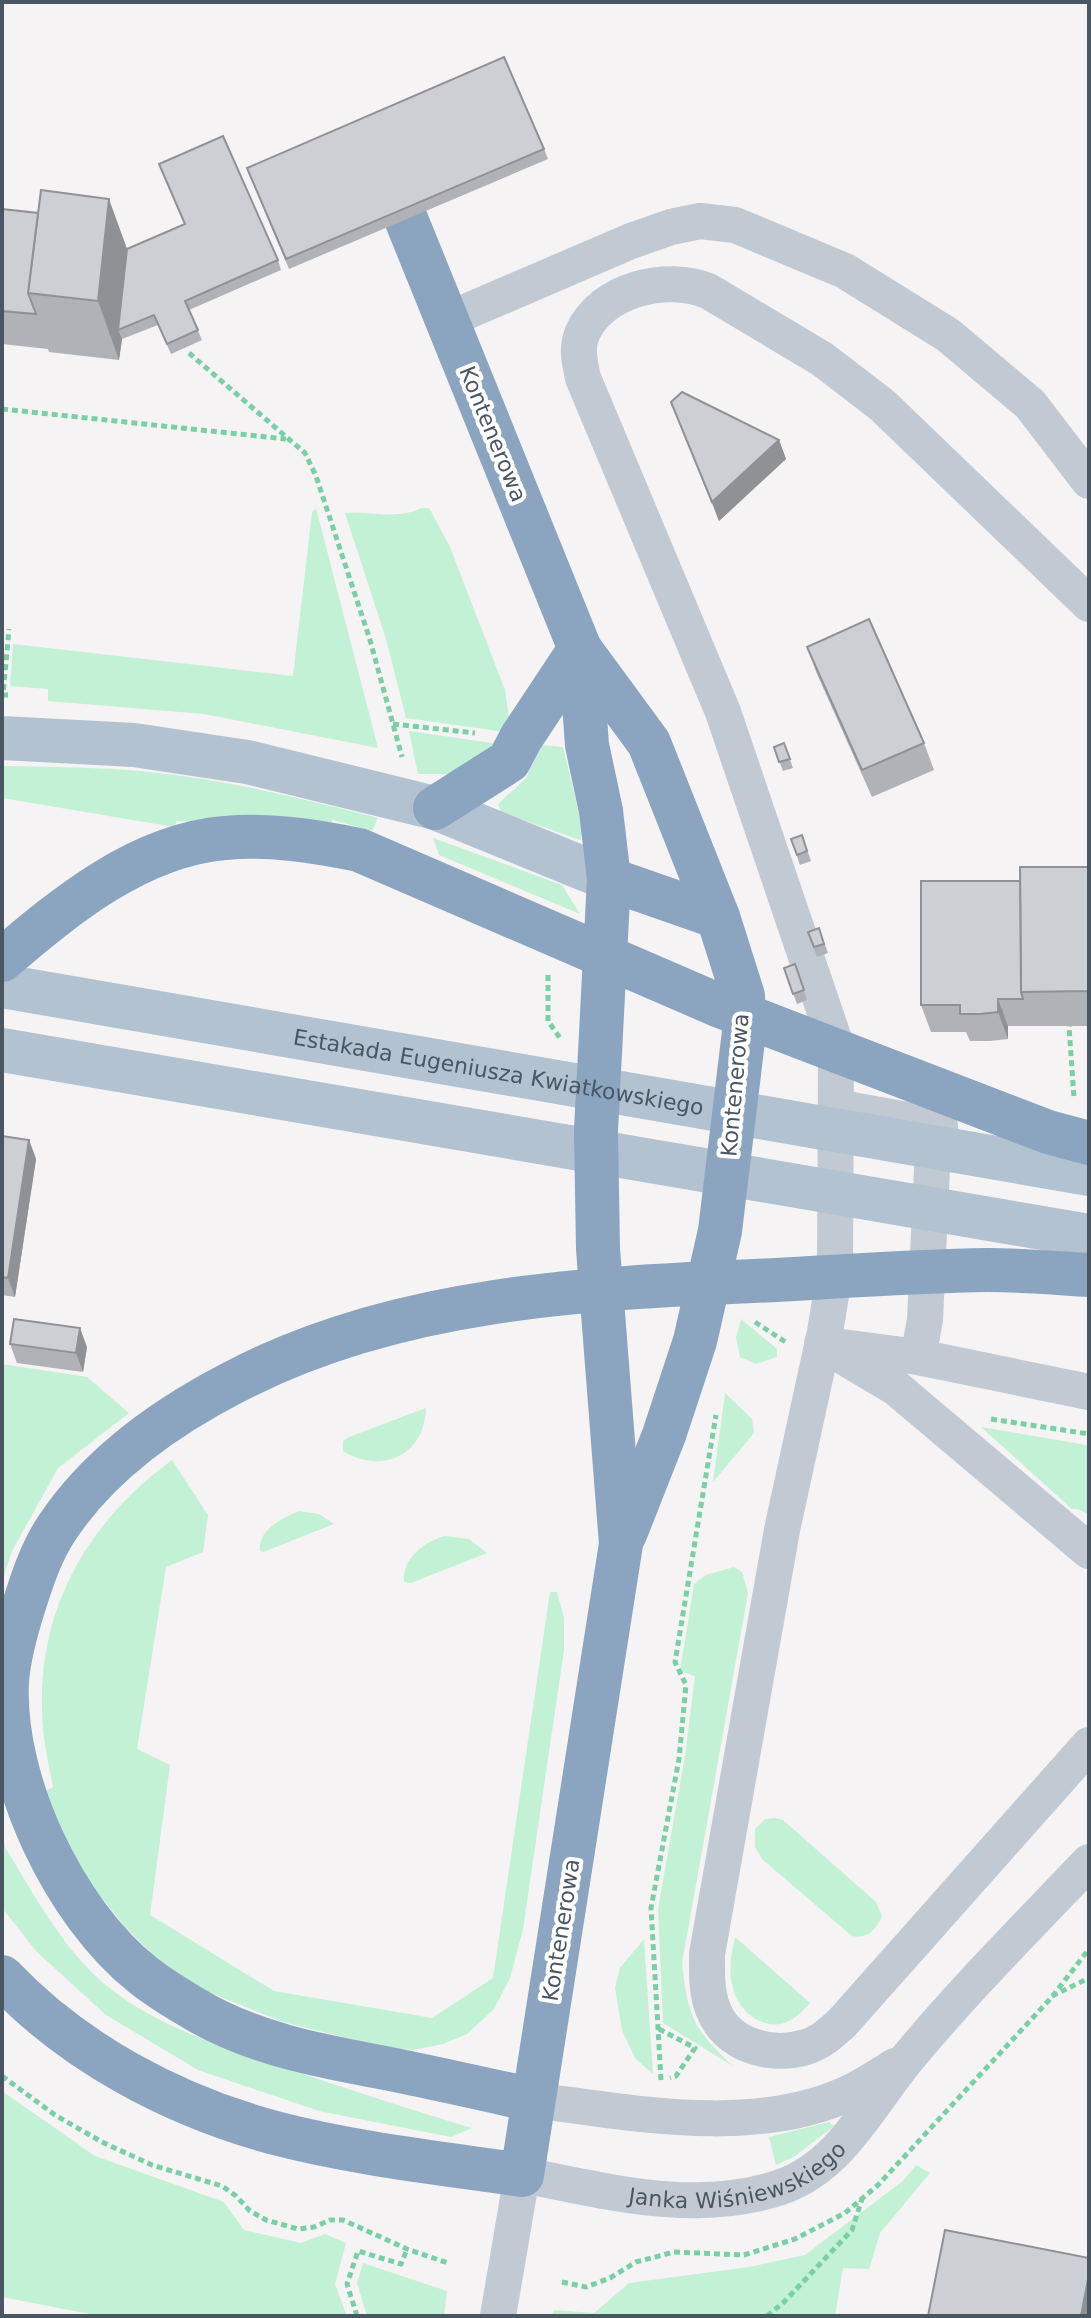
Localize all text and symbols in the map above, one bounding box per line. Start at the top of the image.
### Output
street label: Kontenerowa [454,363,532,505]
street label: Kontenerowa [716,1012,754,1158]
street label: Estakada Eugeniusza Kwiatkowskiego [291,1024,706,1120]
street label: Kontenerowa [537,1857,585,2003]
street label: Janka Wiśniewskiego [625,2136,851,2213]

